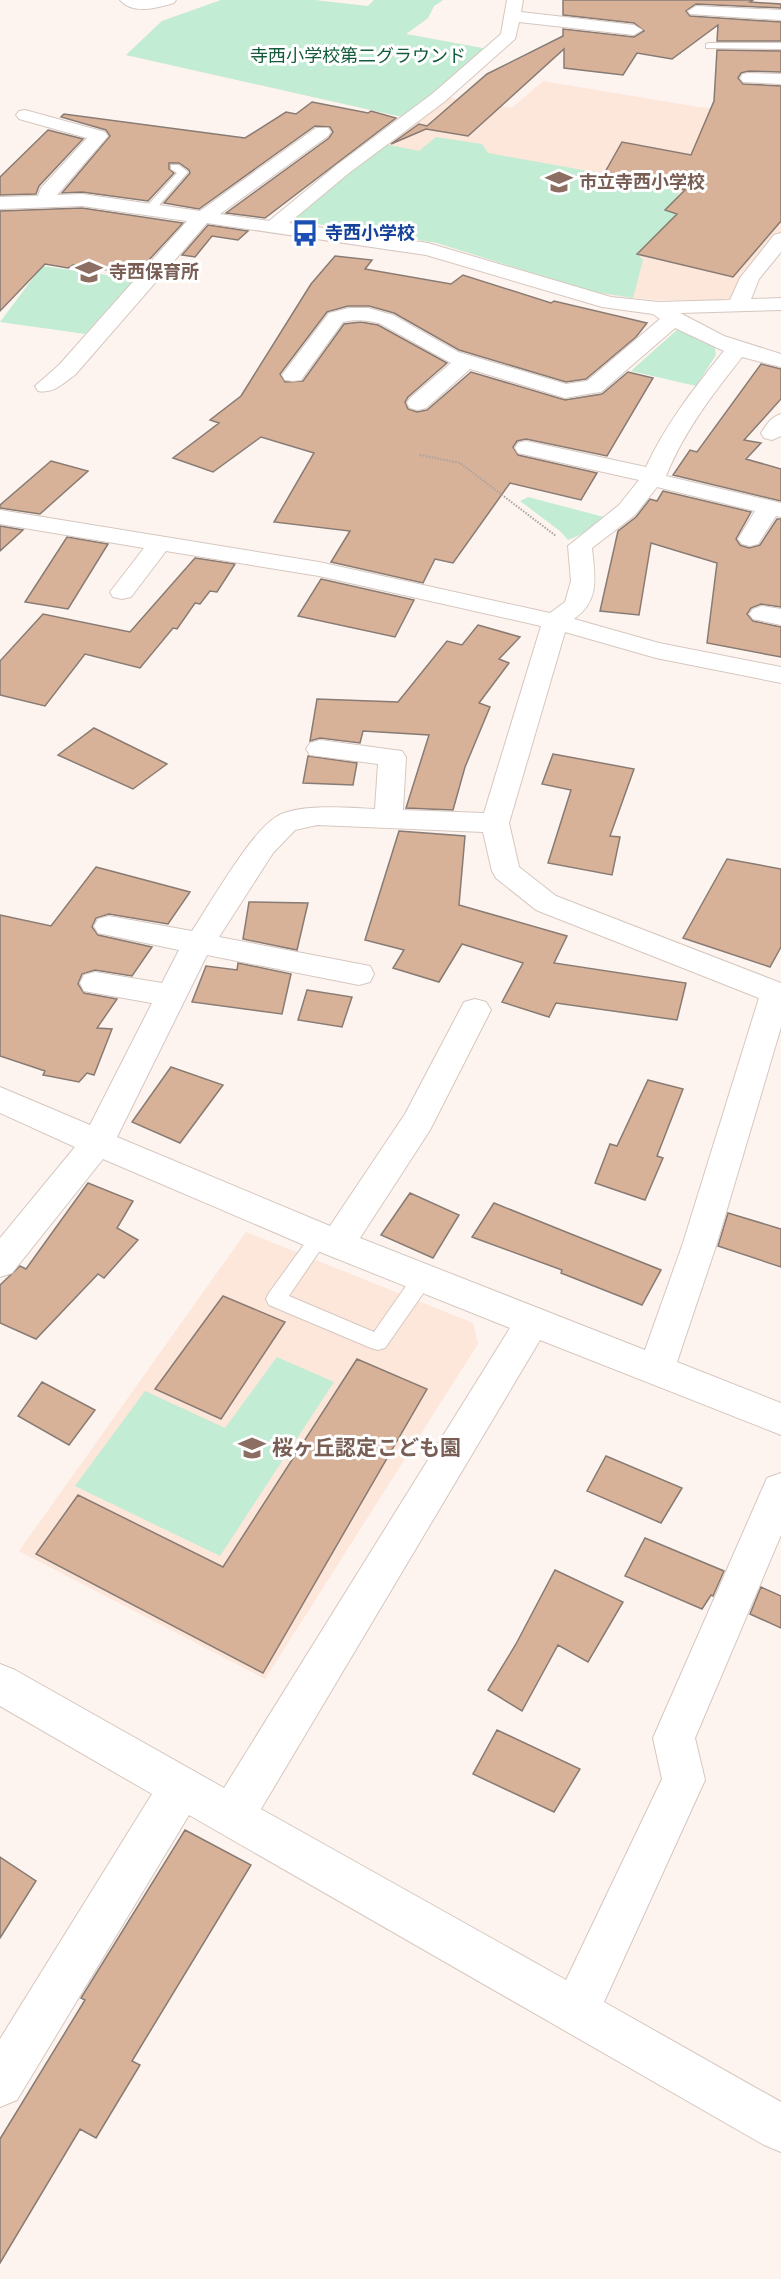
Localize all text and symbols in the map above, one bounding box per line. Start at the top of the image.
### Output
park label: 寺西小学校第二グラウンド [250,45,466,67]
school or university icon: 市立寺西小学校 [544,167,574,197]
place label: 市立寺西小学校 [579,171,705,193]
bus stop icon: 寺西小学校 [290,218,320,248]
place label: 寺西小学校 [325,222,415,244]
school or university icon: 寺西保育所 [74,257,104,287]
place label: 寺西保育所 [109,261,199,283]
school or university icon: 桜ヶ丘認定こども園 [237,1433,267,1463]
place label: 桜ヶ丘認定こども園 [272,1435,461,1460]

